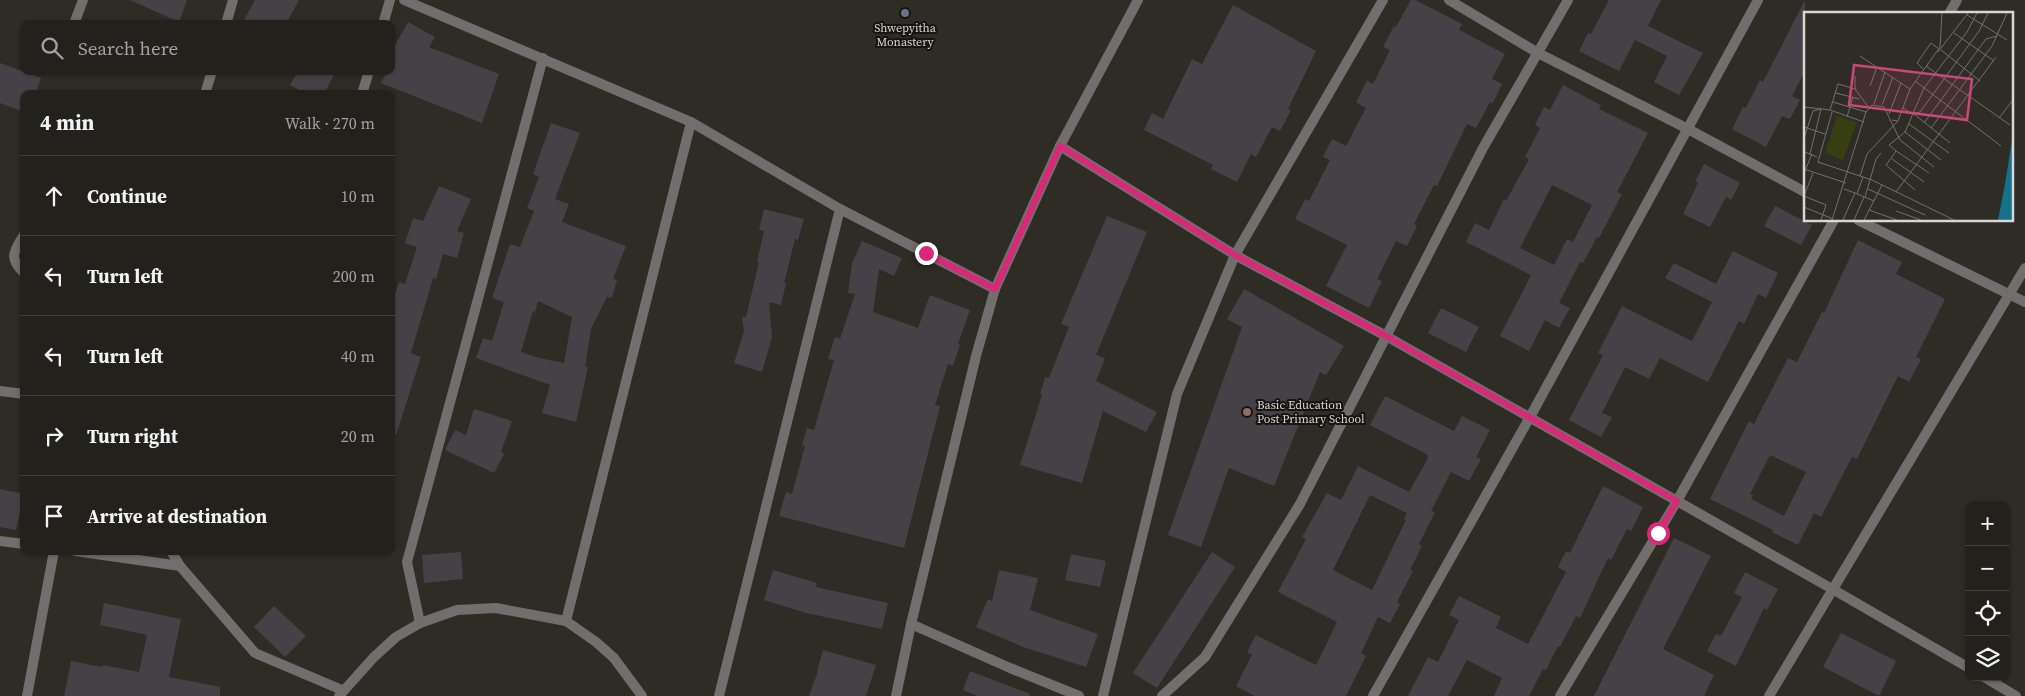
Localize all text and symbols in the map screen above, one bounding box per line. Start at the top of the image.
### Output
marker: Shwepyitha Monastery [899,7,911,19]
inset map [1804,12,2012,221]
search box [20,20,395,75]
place label: Shwepyitha Monastery [874,20,937,50]
icon: search [38,34,66,62]
text: Search here [78,35,178,61]
text: 4 min [40,108,95,137]
text: Walk · 270 m [285,112,375,134]
icon: ahead [40,182,68,210]
text: Continue [87,183,167,209]
text: 10 m [341,185,375,207]
route end [915,242,938,265]
icon: left [40,262,68,290]
text: Turn left [87,263,163,289]
text: 200 m [333,265,375,287]
icon: left [40,342,68,370]
text: Turn left [87,343,163,369]
text: 40 m [341,345,375,367]
place label: Basic Education Post Primary School [1257,397,1365,427]
marker: Basic Education Post Primary School [1241,406,1253,418]
icon: right [40,422,68,450]
text: Turn right [87,423,178,449]
text: 20 m [341,425,375,447]
map controls [1965,501,2010,681]
button: + [1965,501,2010,546]
icon: arrive [40,502,68,530]
text: Arrive at destination [87,503,267,529]
route start [1647,522,1670,545]
button: − [1965,546,2010,591]
button: locate [1965,591,2010,636]
button: layers [1965,636,2010,681]

